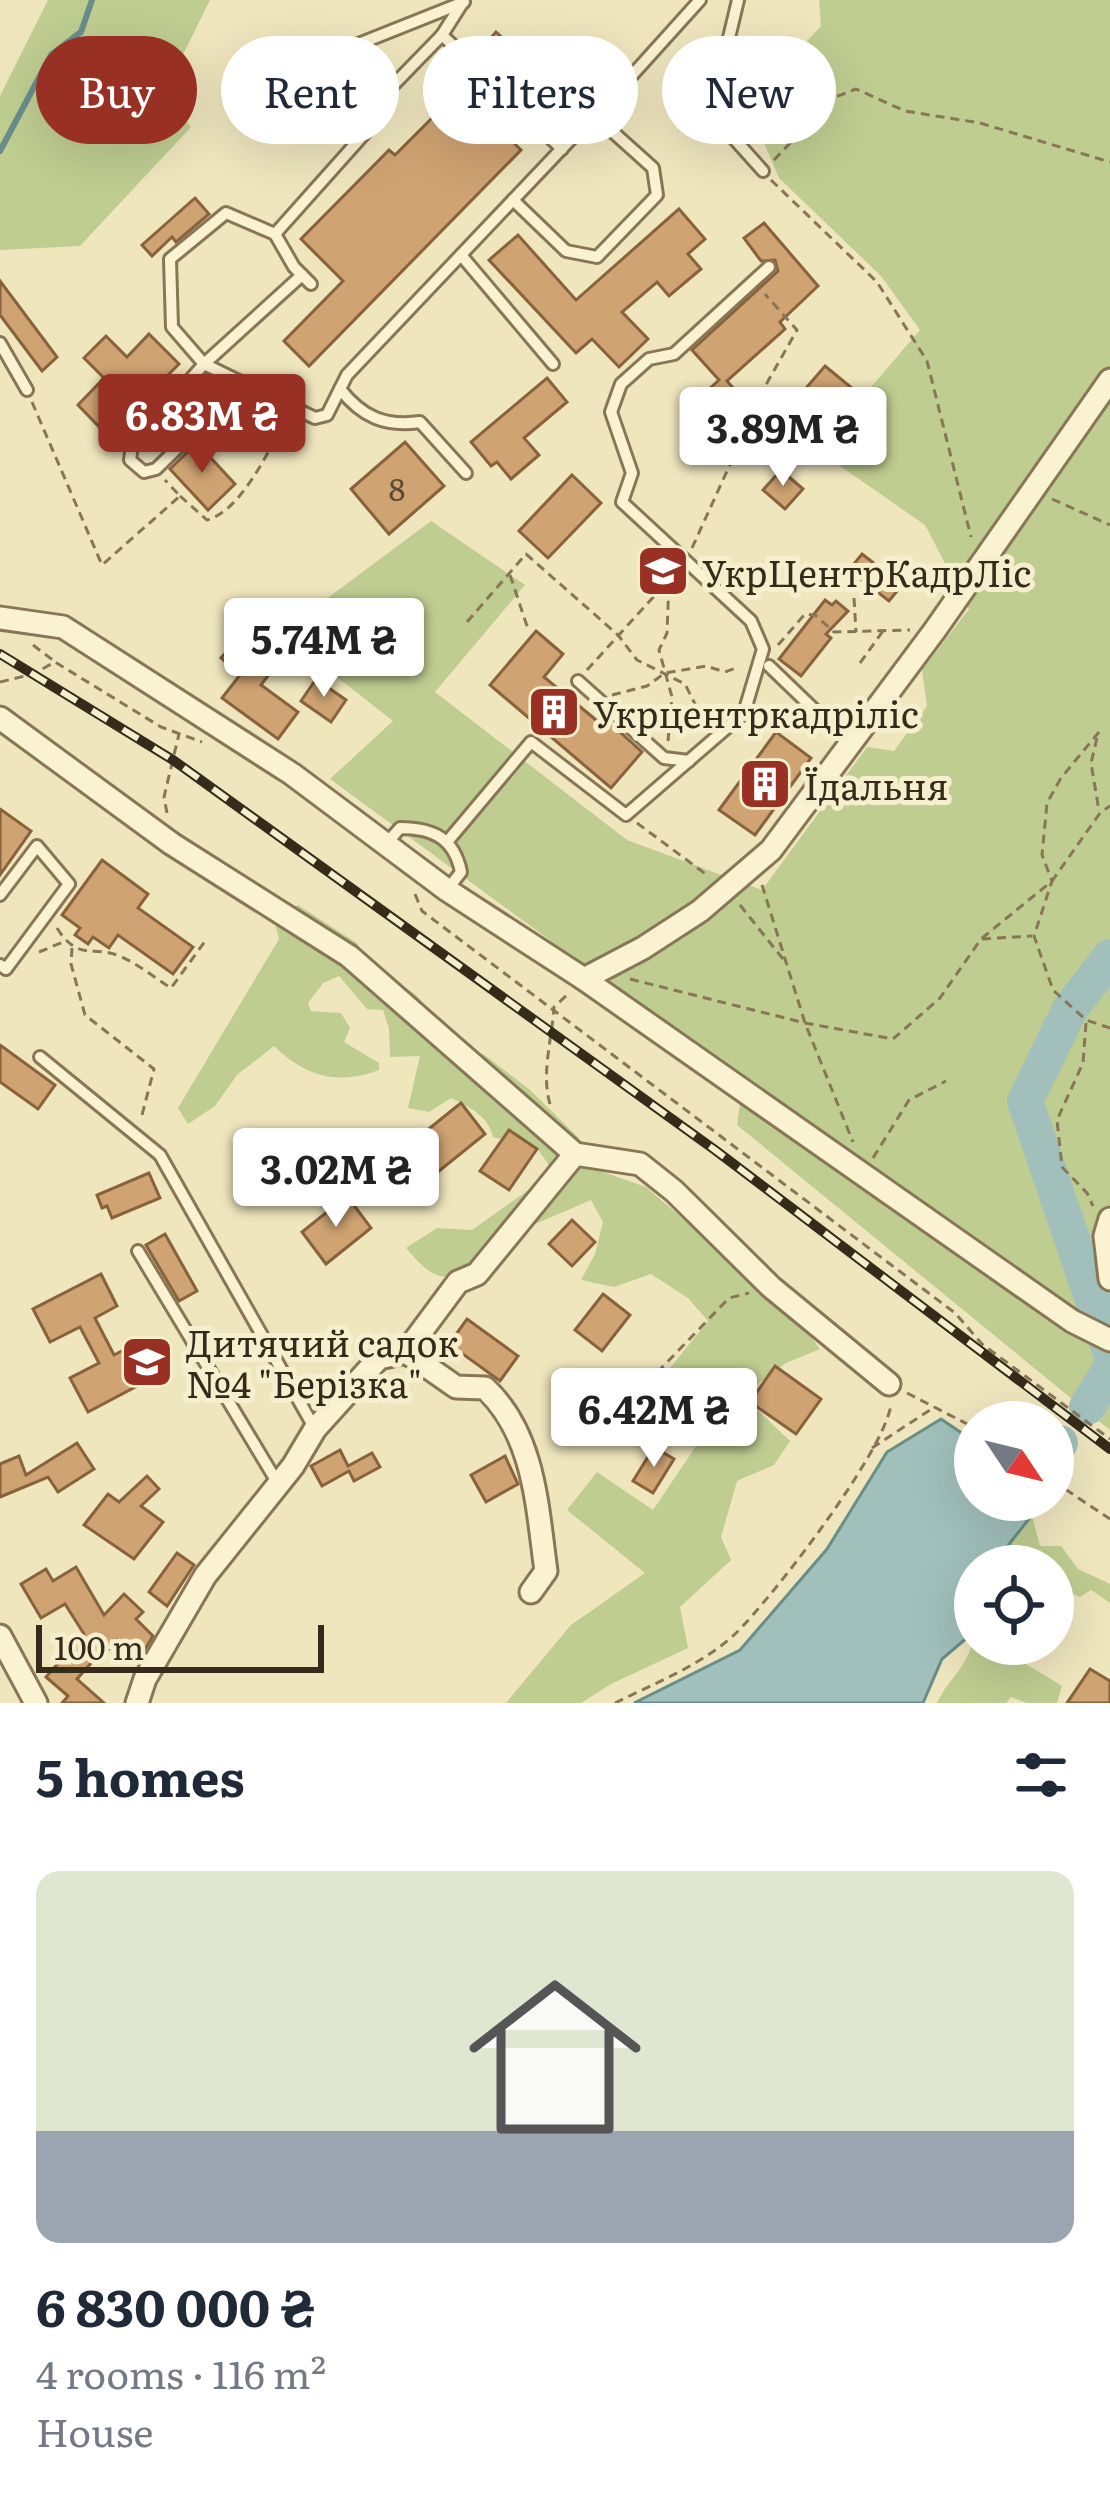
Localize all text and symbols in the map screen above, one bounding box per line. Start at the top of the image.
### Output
chip: Buy [36,36,197,144]
chip: Rent [221,36,399,144]
chip: Filters [423,36,638,144]
chip: New [662,36,836,144]
pin: 6.83M ₴ [91,374,313,476]
text: 6.83M ₴ [125,384,279,442]
pin: 3.89M ₴ [672,387,894,489]
text: 3.89M ₴ [707,397,859,455]
house number: 8 [389,466,405,510]
school or university icon: УкрЦентрКадрЛіс [635,543,691,599]
place label: УкрЦентрКадрЛіс [702,545,1031,598]
pin: 5.74M ₴ [213,598,435,700]
text: 5.74M ₴ [251,608,397,666]
building icon: Укрцентркадріліс [526,684,582,740]
place label: Укрцентркадріліс [593,686,919,739]
building icon: Їдальня [737,756,793,812]
place label: Їдальня [804,758,948,811]
pin: 3.02M ₴ [225,1128,447,1230]
text: 3.02M ₴ [260,1138,412,1196]
place label: Дитячий садок №4 "Берізка" [186,1315,459,1409]
school or university icon: Дитячий садок №4 "Берізка" [119,1334,175,1390]
pin: 6.42M ₴ [543,1368,765,1470]
text: 6.42M ₴ [578,1378,730,1436]
north arrow [954,1401,1074,1521]
map controls [954,1401,1074,1665]
button: locate [954,1545,1074,1665]
scale bar [36,1619,324,1672]
text: 100 m [54,1621,144,1670]
text: 5 homes [36,1737,245,1813]
icon: filters [1008,1742,1074,1808]
icon: home [447,1949,663,2165]
text: 6 830 000 ₴ [36,2267,315,2343]
text: 4 rooms · 116 m² [36,2343,326,2401]
text: House [36,2401,154,2459]

